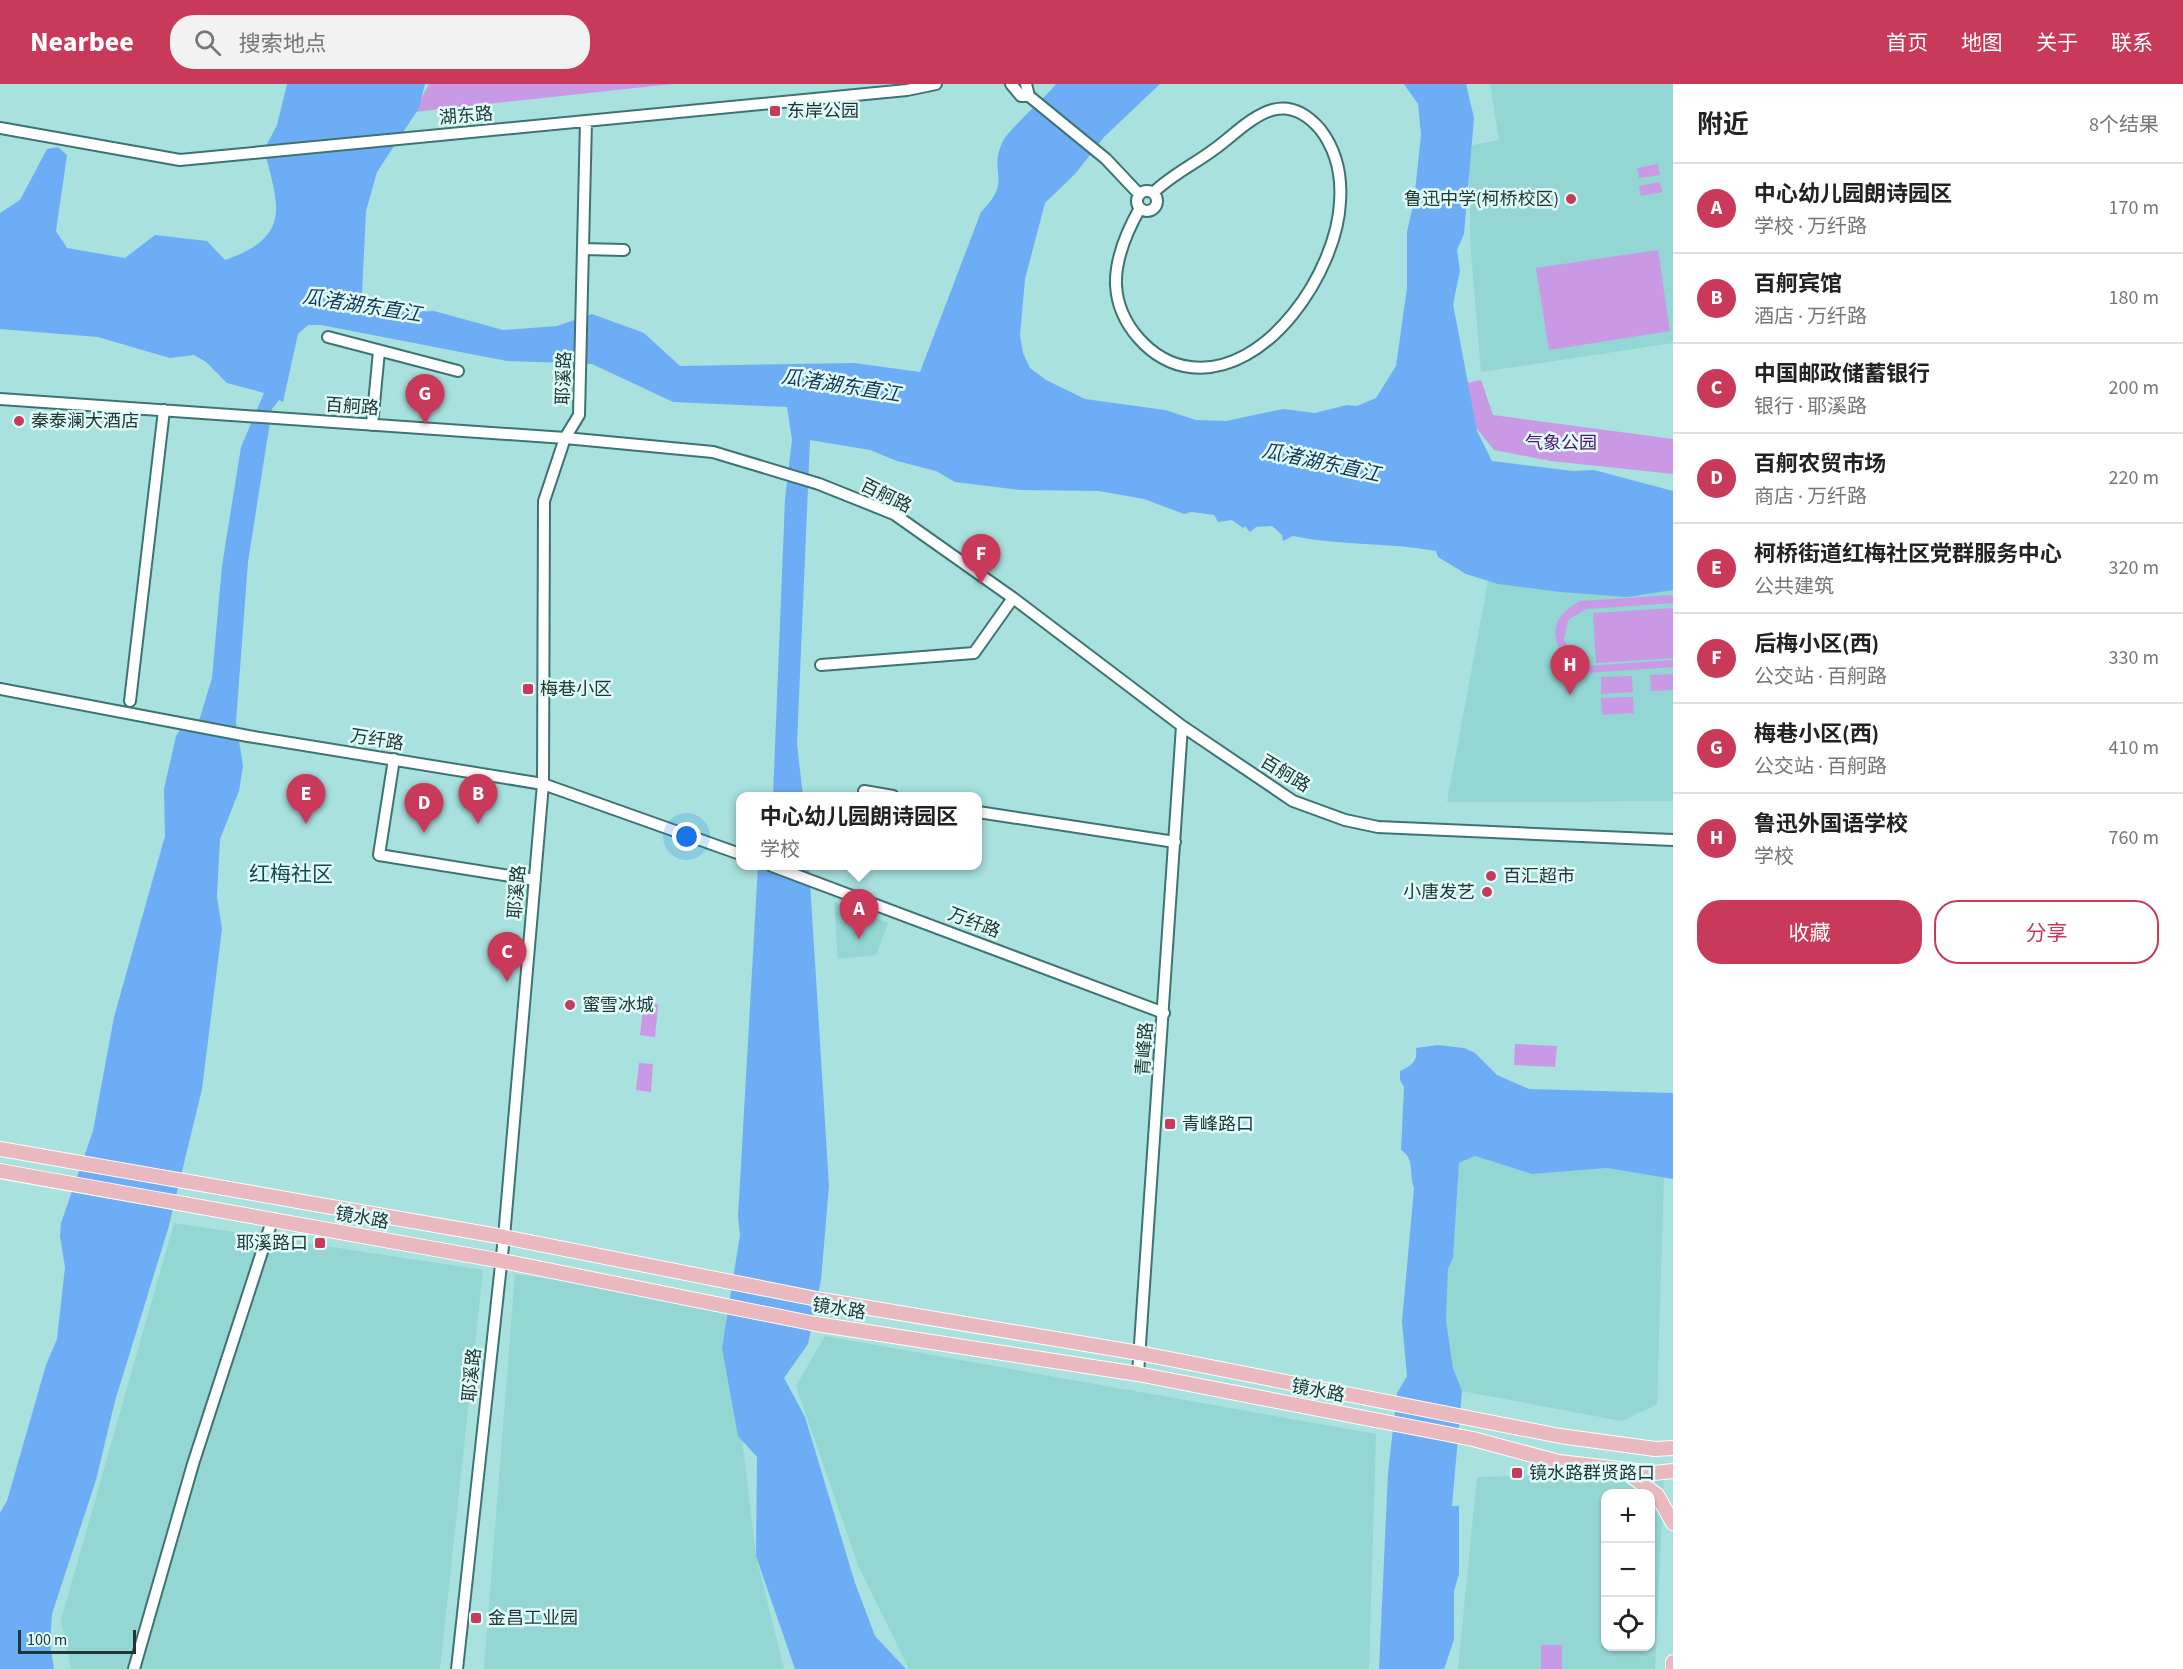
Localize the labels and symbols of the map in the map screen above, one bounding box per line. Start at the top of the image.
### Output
place label: 东岸公园 [787,99,859,124]
street label: 湖东路 [438,101,494,131]
marker: 东岸公园 [768,104,782,118]
place label: 鲁迅中学(柯桥校区) [1404,187,1559,212]
marker: 鲁迅中学(柯桥校区) [1564,192,1578,206]
water label: 瓜渚湖东直江 [301,283,425,330]
street label: 耶溪路 [551,351,577,405]
water label: 瓜渚湖东直江 [780,363,904,410]
pin: G [406,374,444,424]
street label: 百舸路 [324,393,380,421]
place label: 秦泰澜大酒店 [31,409,139,434]
marker: 秦泰澜大酒店 [12,414,26,428]
park label: 气象公园 [1525,431,1597,456]
water label: 瓜渚湖东直江 [1259,437,1385,490]
street label: 百舸路 [856,473,916,519]
pin: F [962,534,1000,584]
pin: H [1550,646,1590,695]
place label: 梅巷小区 [540,677,612,702]
marker: 梅巷小区 [521,682,535,696]
street label: 万纤路 [348,723,406,757]
street label: 百舸路 [1255,749,1315,799]
pin: E [286,774,326,824]
pin: B [458,774,498,824]
pin: D [404,784,444,833]
your location [672,822,701,851]
district label: 红梅社区 [249,859,333,889]
street label: 耶溪路 [502,864,532,920]
place label: 百汇超市 [1503,864,1575,889]
marker: 百汇超市 [1484,869,1498,883]
place label: 小唐发艺 [1403,880,1475,905]
marker: 小唐发艺 [1480,885,1494,899]
pin: A [840,890,878,939]
street label: 万纤路 [944,902,1004,944]
pin: C [488,932,526,982]
place label: 蜜雪冰城 [582,993,654,1018]
marker: 蜜雪冰城 [563,998,577,1012]
street label: 青峰路 [1131,1021,1159,1077]
place label: 青峰路口 [1182,1112,1254,1137]
marker: 青峰路口 [1163,1117,1177,1131]
street label: 镜水路 [333,1201,391,1235]
place label: 耶溪路口 [236,1231,308,1256]
marker: 耶溪路口 [313,1236,327,1250]
street label: 镜水路 [810,1292,868,1326]
street label: 耶溪路 [457,1347,487,1403]
street label: 镜水路 [1289,1374,1347,1408]
place label: 镜水路群贤路口 [1529,1461,1655,1486]
marker: 镜水路群贤路口 [1510,1466,1524,1480]
place label: 金昌工业园 [488,1606,578,1631]
marker: 金昌工业园 [469,1611,483,1625]
scale bar [18,1627,136,1654]

